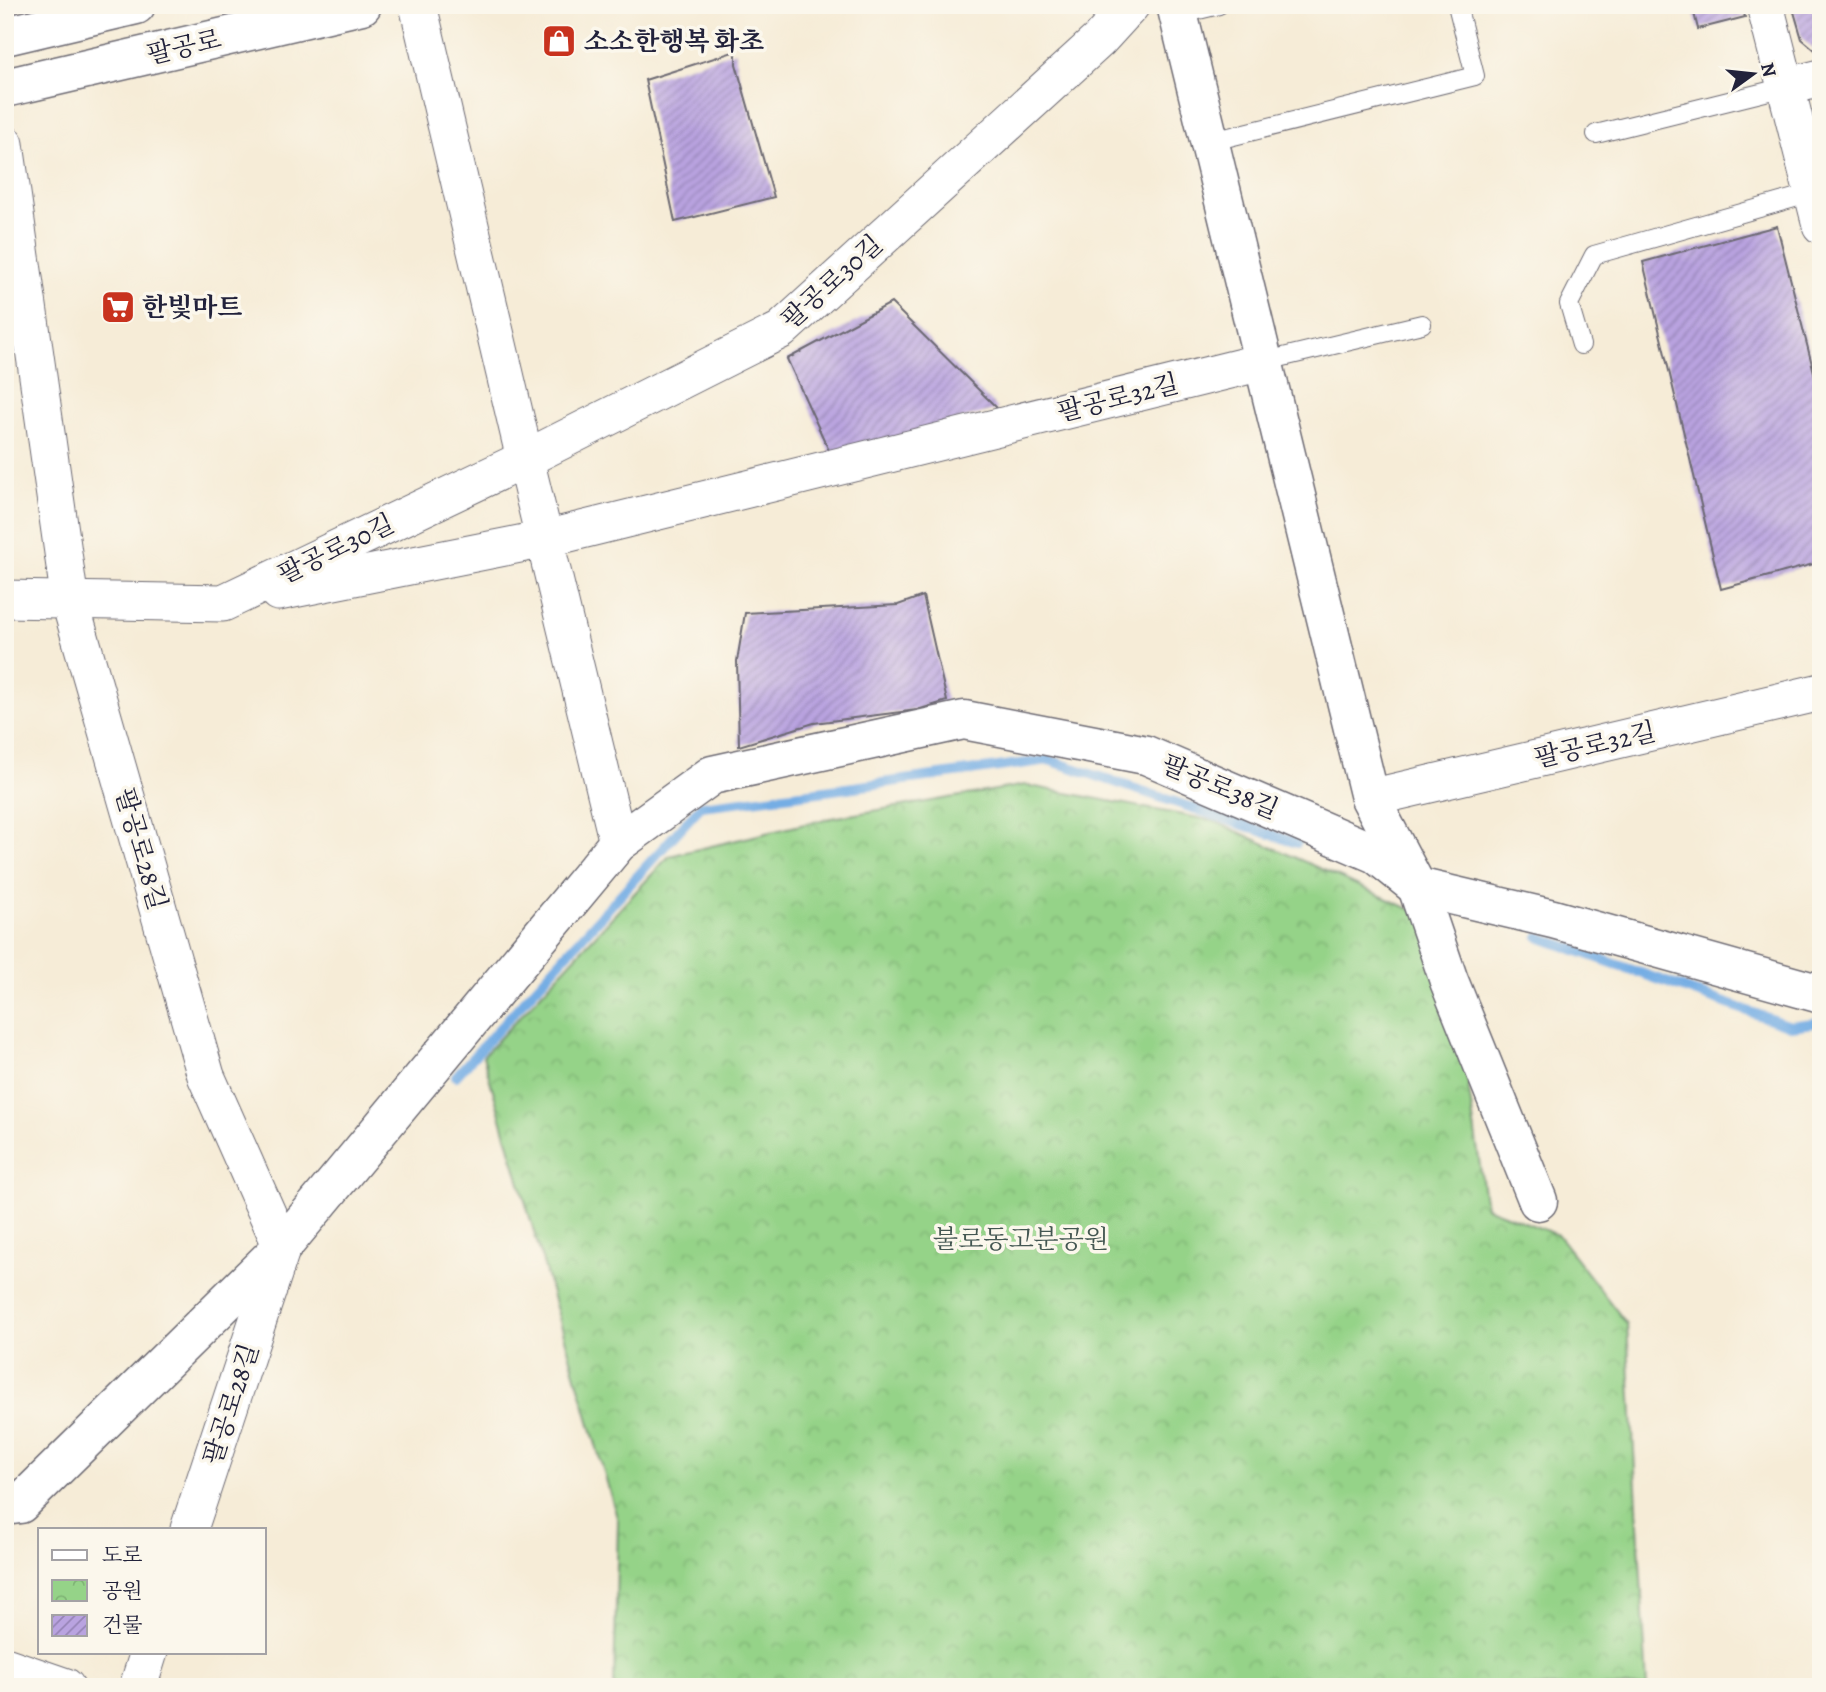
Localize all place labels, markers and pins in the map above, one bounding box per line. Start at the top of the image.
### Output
shop icon: 소소한행복 화초 [540,22,578,60]
place label: 소소한행복 화초 [584,24,764,59]
supermarket icon: 한빛마트 [99,288,137,326]
place label: 한빛마트 [142,290,242,325]

